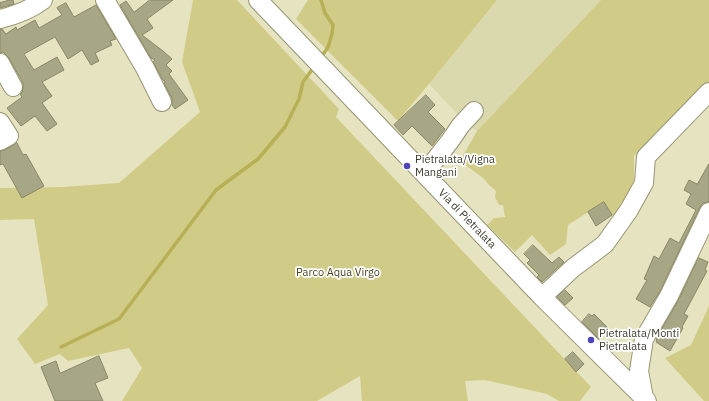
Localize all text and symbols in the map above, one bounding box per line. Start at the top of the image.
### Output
place label: Pietralata/Vigna Mangani [415,153,495,179]
marker: Pietralata/Vigna Mangani [402,161,412,171]
street label: Via di Pietralata [435,187,499,251]
park label: Parco Aqua Virgo [296,266,380,280]
place label: Pietralata/Monti Pietralata [599,327,679,353]
marker: Pietralata/Monti Pietralata [586,335,596,345]

